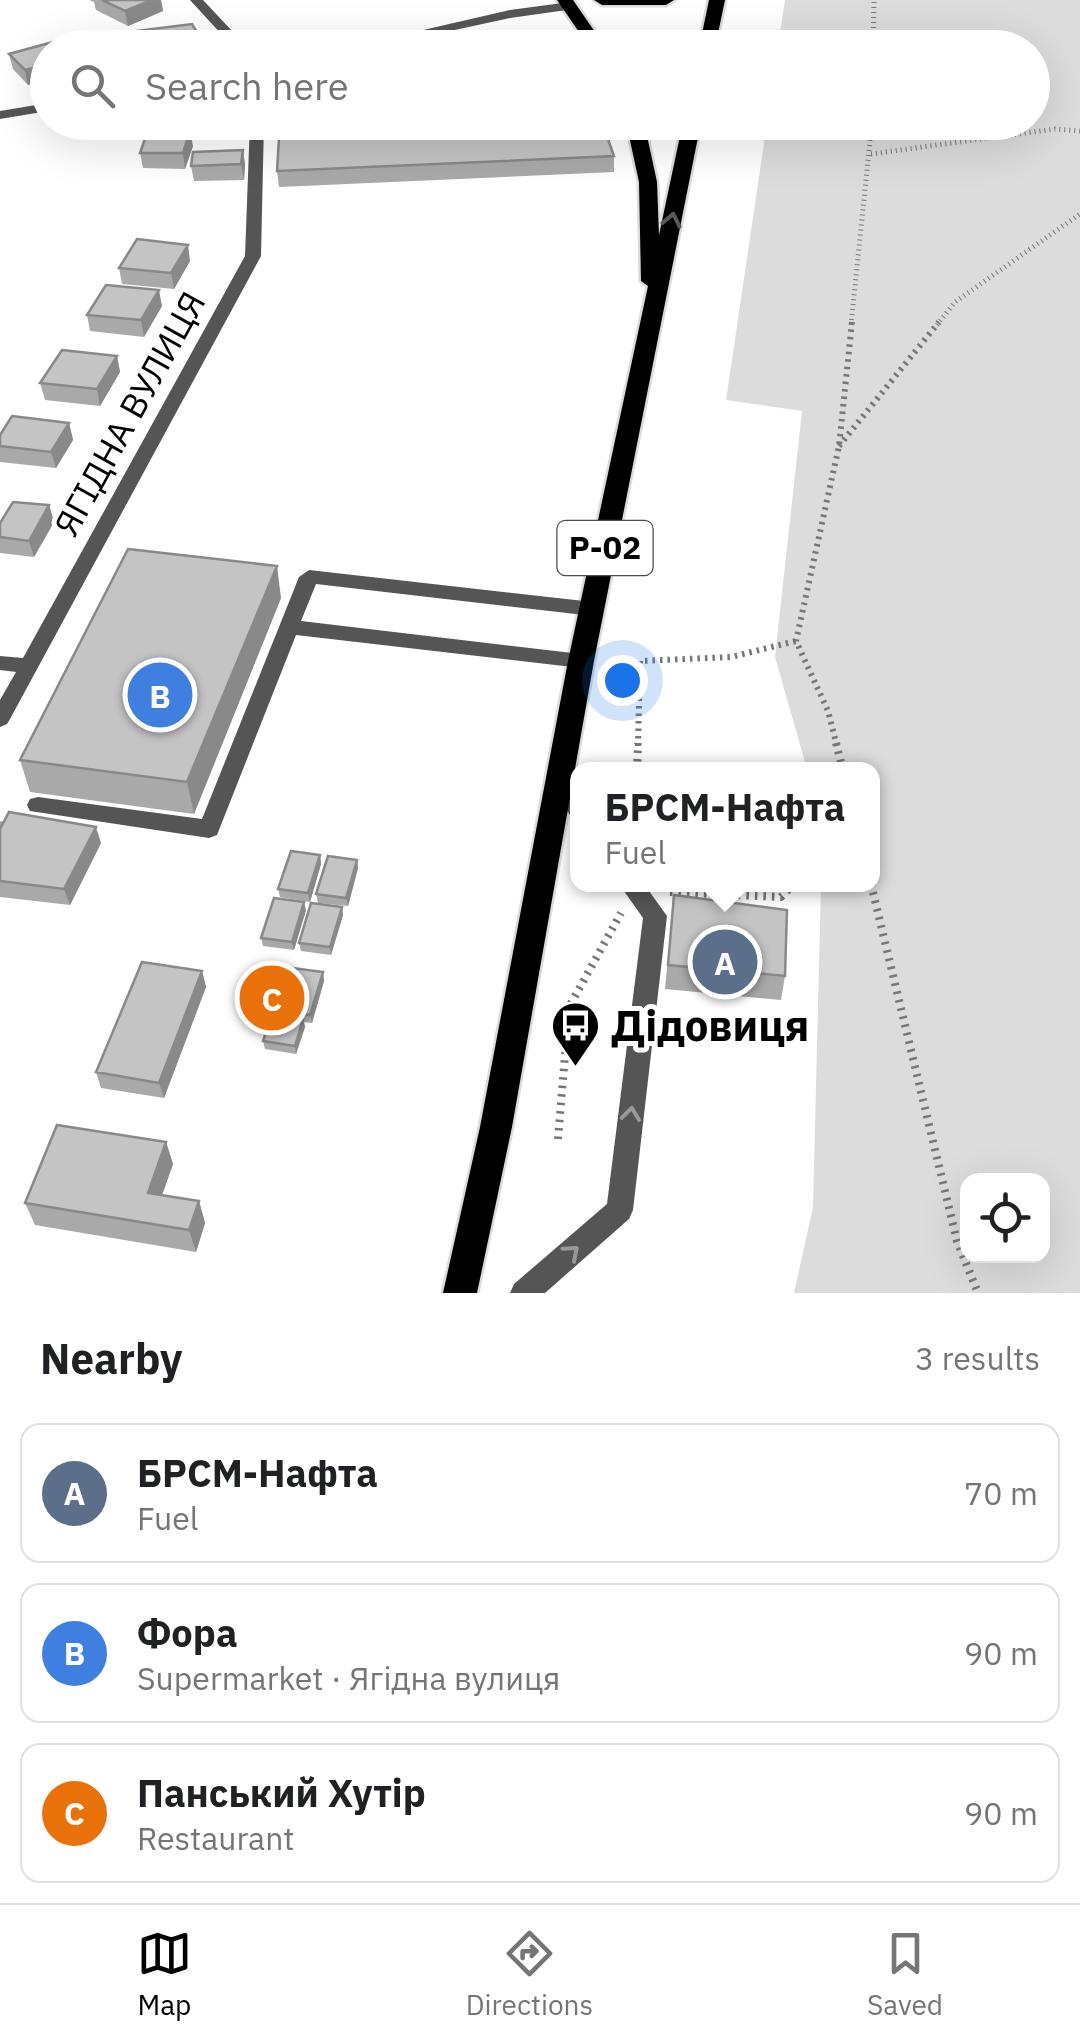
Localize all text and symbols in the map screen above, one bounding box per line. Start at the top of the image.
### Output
search box [30,30,1050,140]
icon: search [65,58,120,113]
text: Search here [145,61,349,110]
one-way arrow [660,212,681,229]
street label: ЯГІДНА ВУЛИЦЯ [43,283,215,544]
road number: Р-02 [558,521,652,575]
your location [597,655,648,706]
pin: B [128,658,192,732]
popup [570,762,880,892]
text: БРСМ-Нафта [605,782,845,831]
text: Fuel [605,831,666,873]
pin: A [692,924,758,1000]
pin: C [240,960,304,1036]
place label: Дідовиця [611,998,809,1053]
bus stop icon: Дідовиця [550,1000,602,1068]
one-way arrow [620,1105,641,1121]
map controls [960,1173,1050,1263]
button: locate [960,1173,1050,1263]
one-way arrow [560,1245,579,1263]
text: Nearby [40,1331,182,1386]
text: 3 results [915,1337,1040,1379]
text: БРСМ-Нафта [137,1448,378,1497]
text: A [64,1472,85,1514]
text: 70 m [964,1472,1038,1514]
text: Fuel [137,1497,199,1539]
text: Фора [137,1608,238,1657]
text: B [64,1632,85,1674]
text: 90 m [964,1632,1038,1674]
text: Supermarket · Ягідна вулиця [137,1657,560,1699]
text: Панський Хутір [137,1768,426,1817]
text: C [64,1792,85,1834]
text: 90 m [964,1792,1038,1834]
text: Restaurant [137,1817,295,1859]
tab: Map [137,1926,192,2023]
tab: Directions [466,1926,593,2023]
tab: Saved [867,1926,943,2023]

